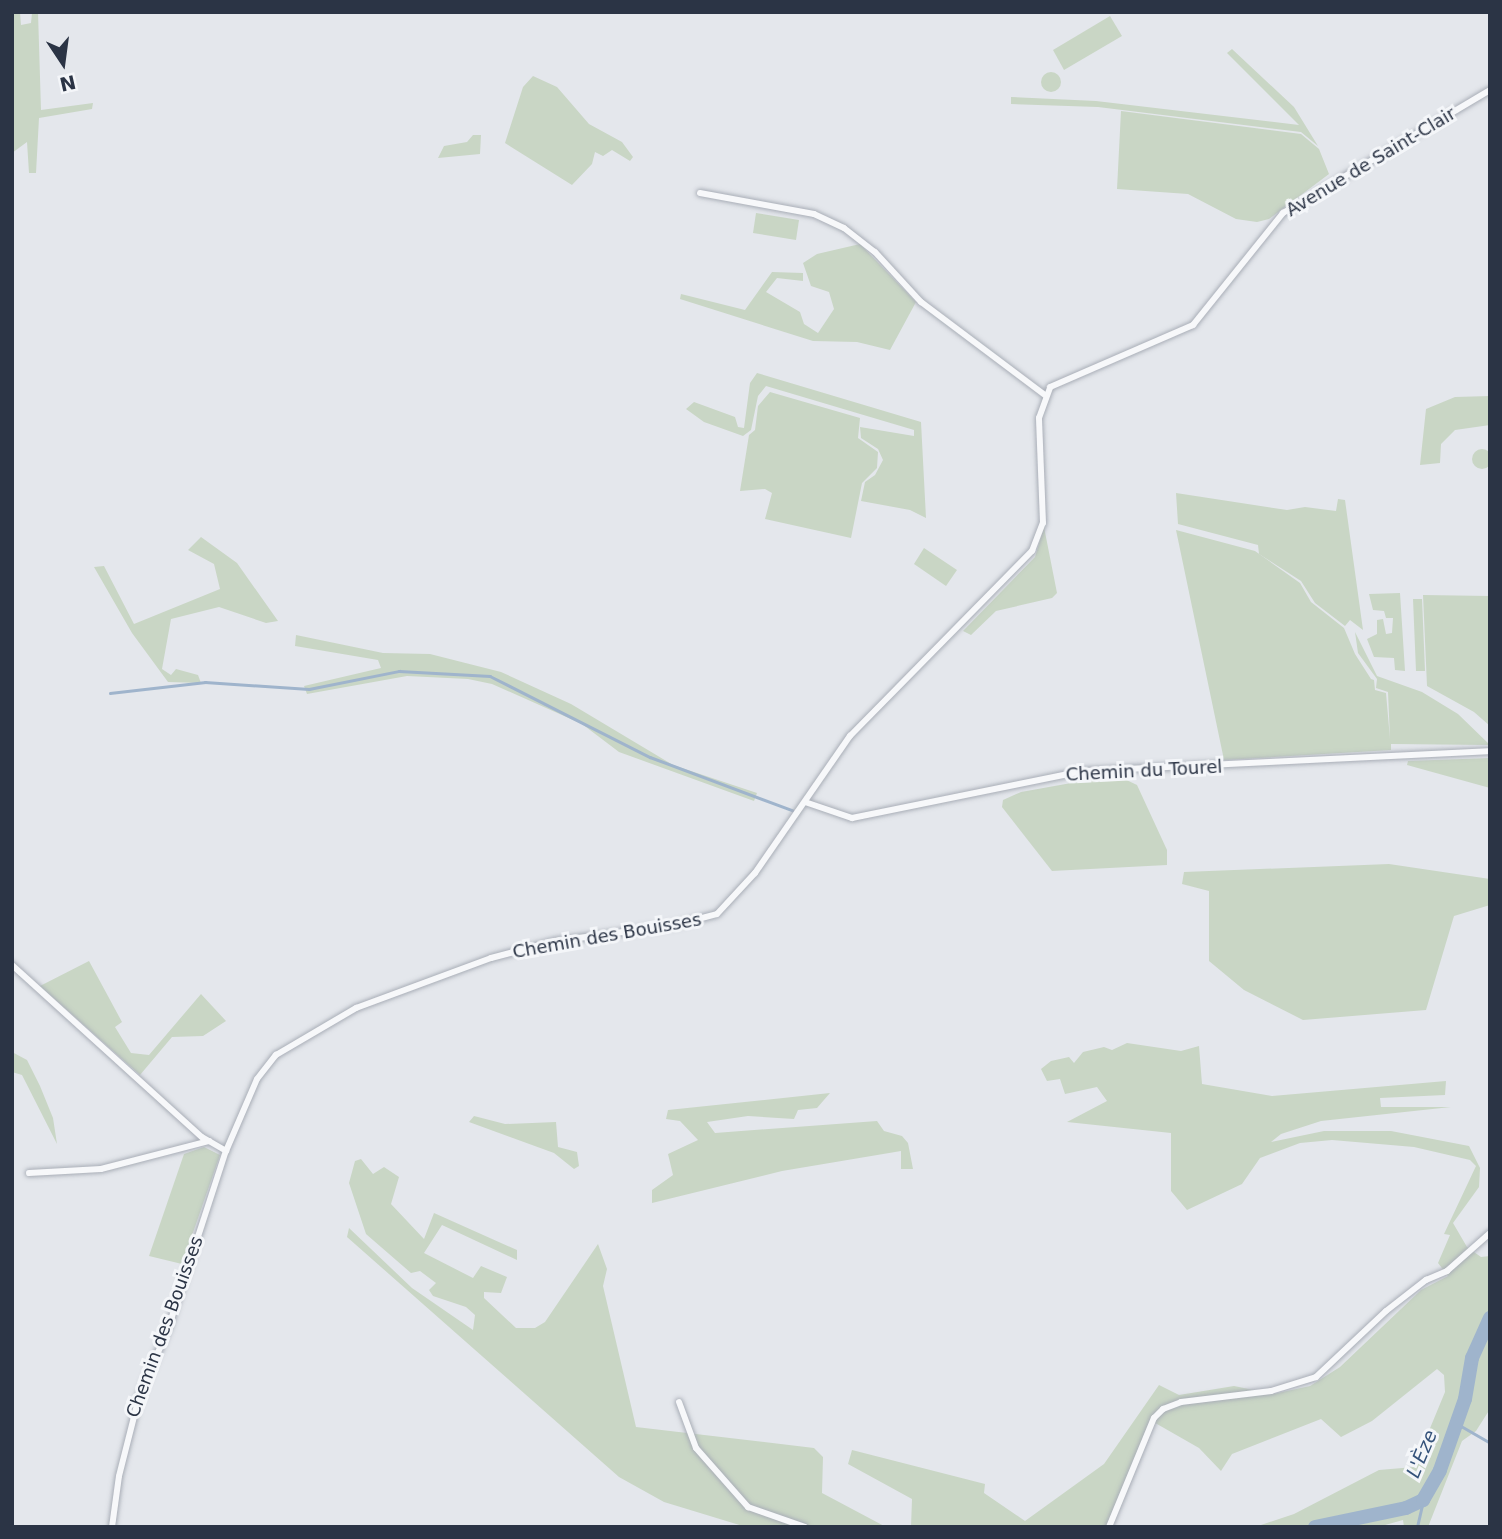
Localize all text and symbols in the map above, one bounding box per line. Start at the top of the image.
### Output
north arrow [28,28,98,98]
text: N [58,71,78,96]
street label: Avenue de Saint-Clair [1282,103,1460,221]
street label: Chemin du Tourel [1065,756,1223,786]
street label: Chemin des Bouisses [511,909,703,963]
street label: Chemin des Bouisses [122,1233,208,1421]
water label: L'Èze [1402,1427,1442,1481]

